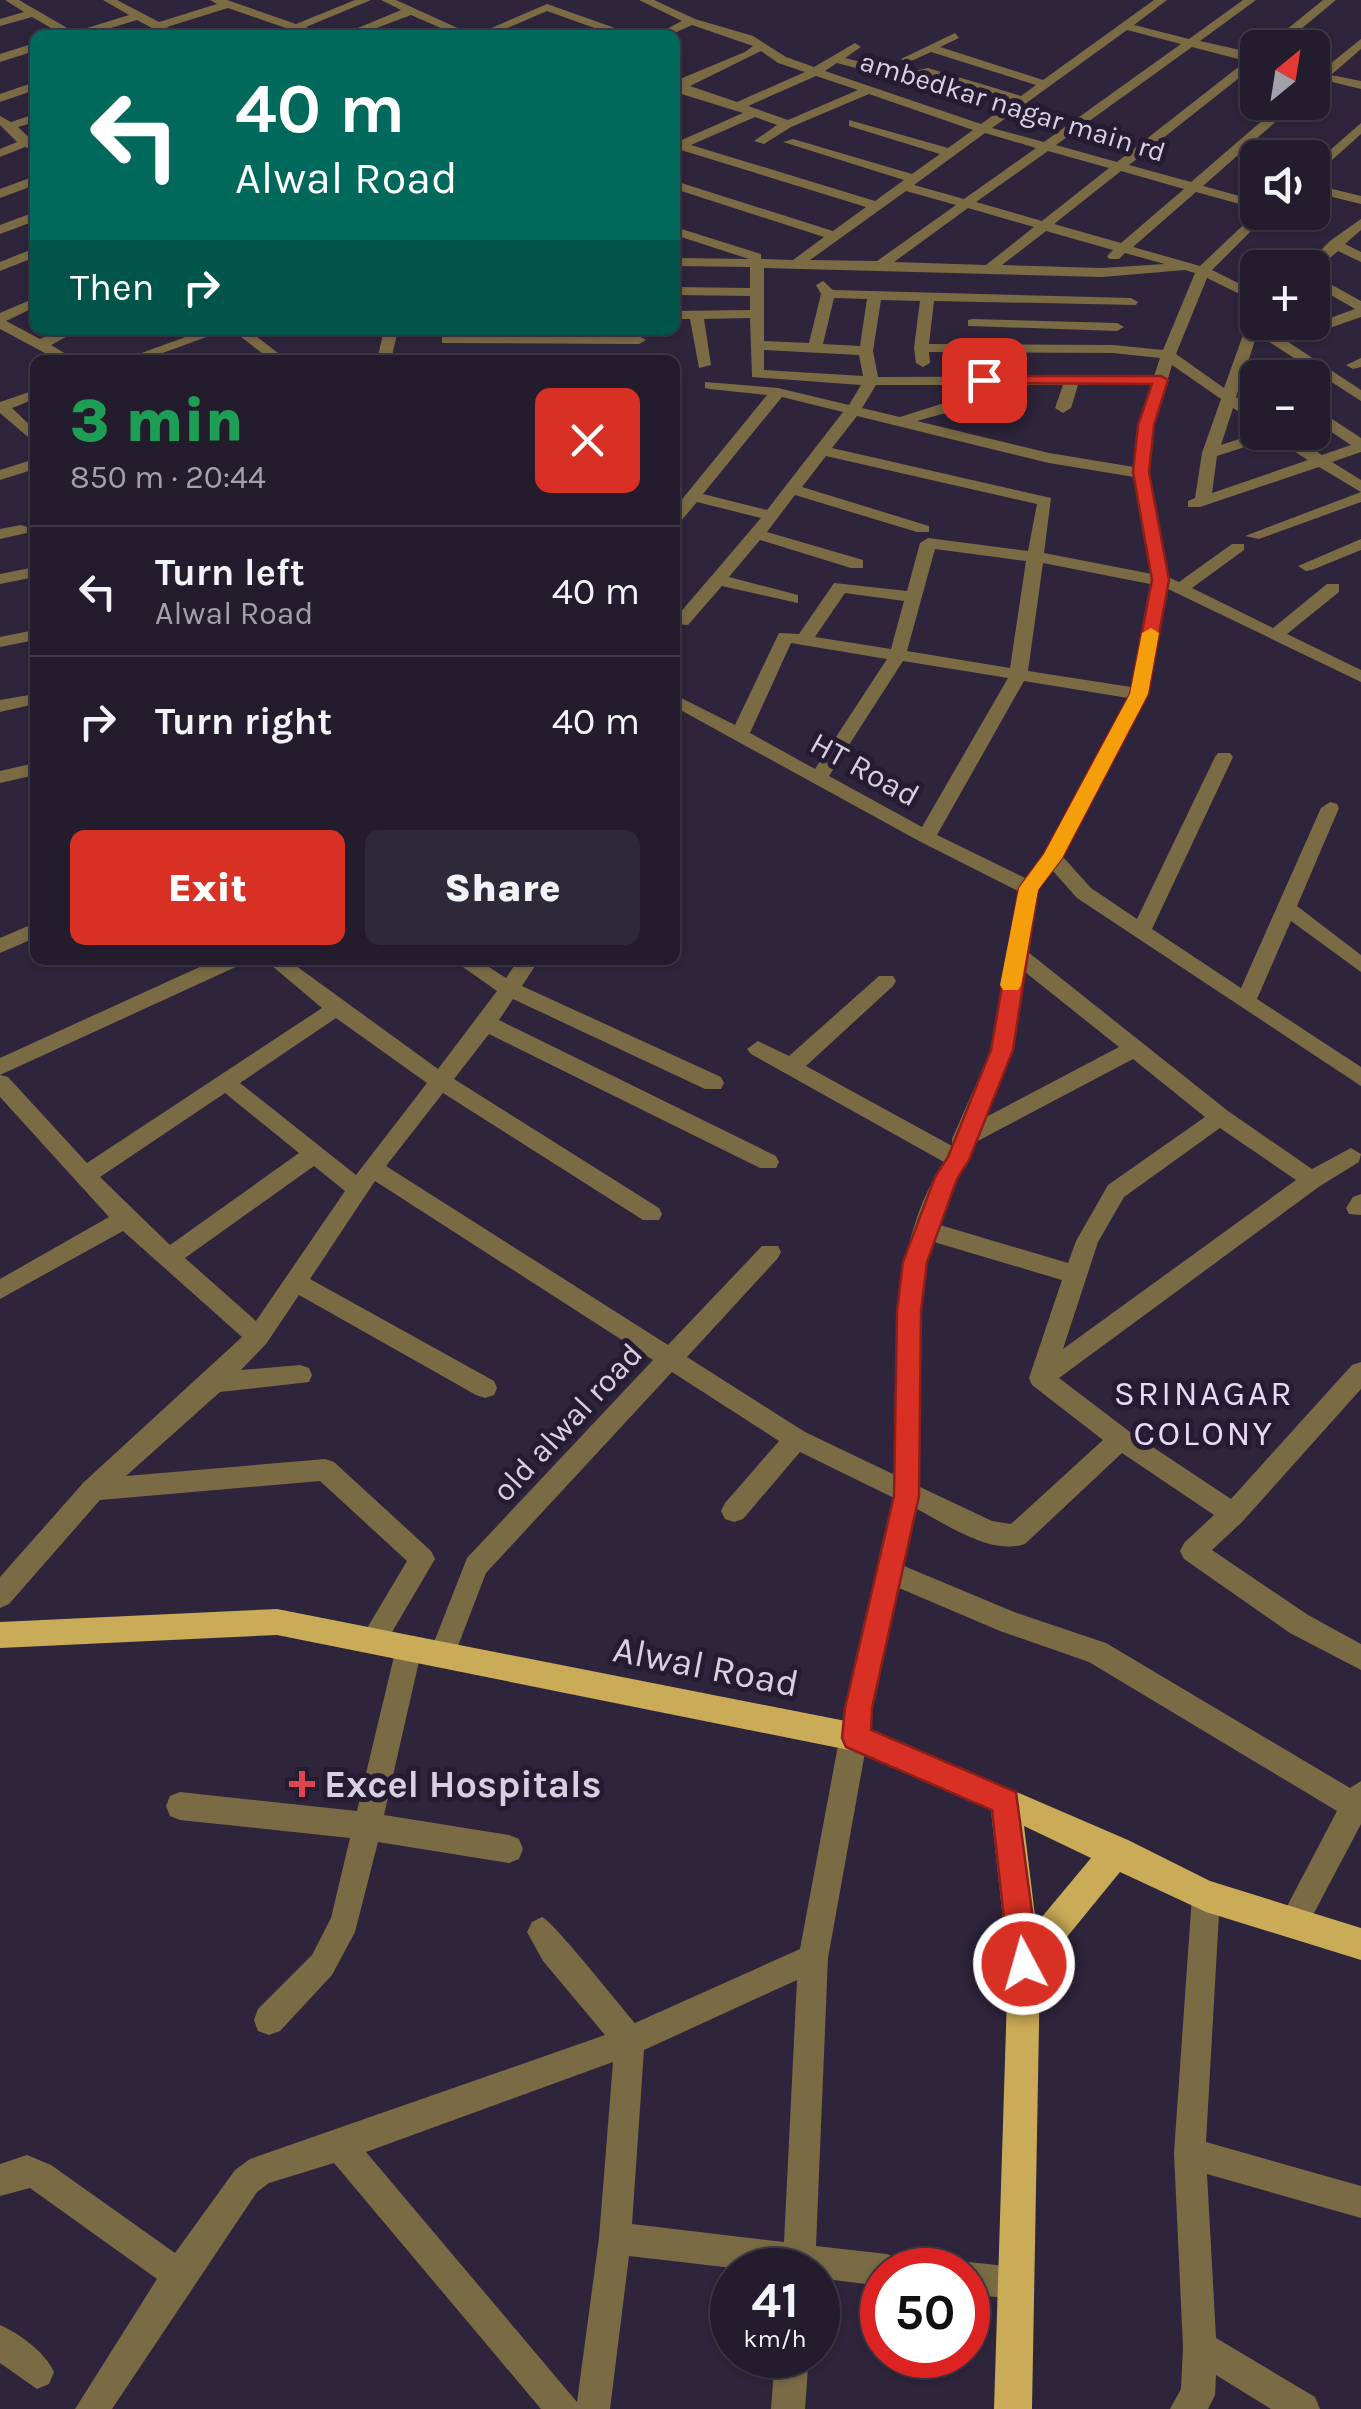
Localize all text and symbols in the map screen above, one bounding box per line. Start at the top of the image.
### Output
north arrow [1240,30,1330,120]
map controls [1240,30,1330,450]
street label: ambedkar nagar main rd [856,44,1170,169]
text: 40 m [235,68,405,150]
icon: left [70,70,200,200]
button: sound [1240,140,1330,230]
text: Alwal Road [235,152,458,204]
button: + [1240,250,1330,340]
icon: right [174,260,229,315]
text: Then [70,265,154,310]
pin [942,338,1027,423]
icon: arrive [957,353,1012,408]
button: − [1240,360,1330,450]
text: 3 min [70,386,243,456]
button: close [535,388,640,493]
text: 850 m · 20:44 [70,459,266,496]
text: Turn left [155,550,305,595]
icon: left [70,564,125,619]
text: 40 m [552,569,640,614]
text: Alwal Road [155,595,313,632]
icon: right [70,694,125,749]
text: Turn right [155,699,332,744]
text: 40 m [552,699,640,744]
street label: HT Road [804,724,926,814]
button: Exit [70,830,345,945]
button: Share [365,830,640,945]
street label: old alwal road [485,1336,650,1509]
district label: SRINAGAR COLONY [1114,1373,1294,1454]
street label: Alwal Road [609,1626,803,1707]
place label: Excel Hospitals [324,1762,602,1807]
marker: Excel Hospitals [289,1771,315,1797]
position arrow [972,1912,1076,2016]
speed limit sign: 50 [860,2248,990,2378]
text: 41 [751,2271,799,2330]
text: km/h [743,2324,807,2353]

